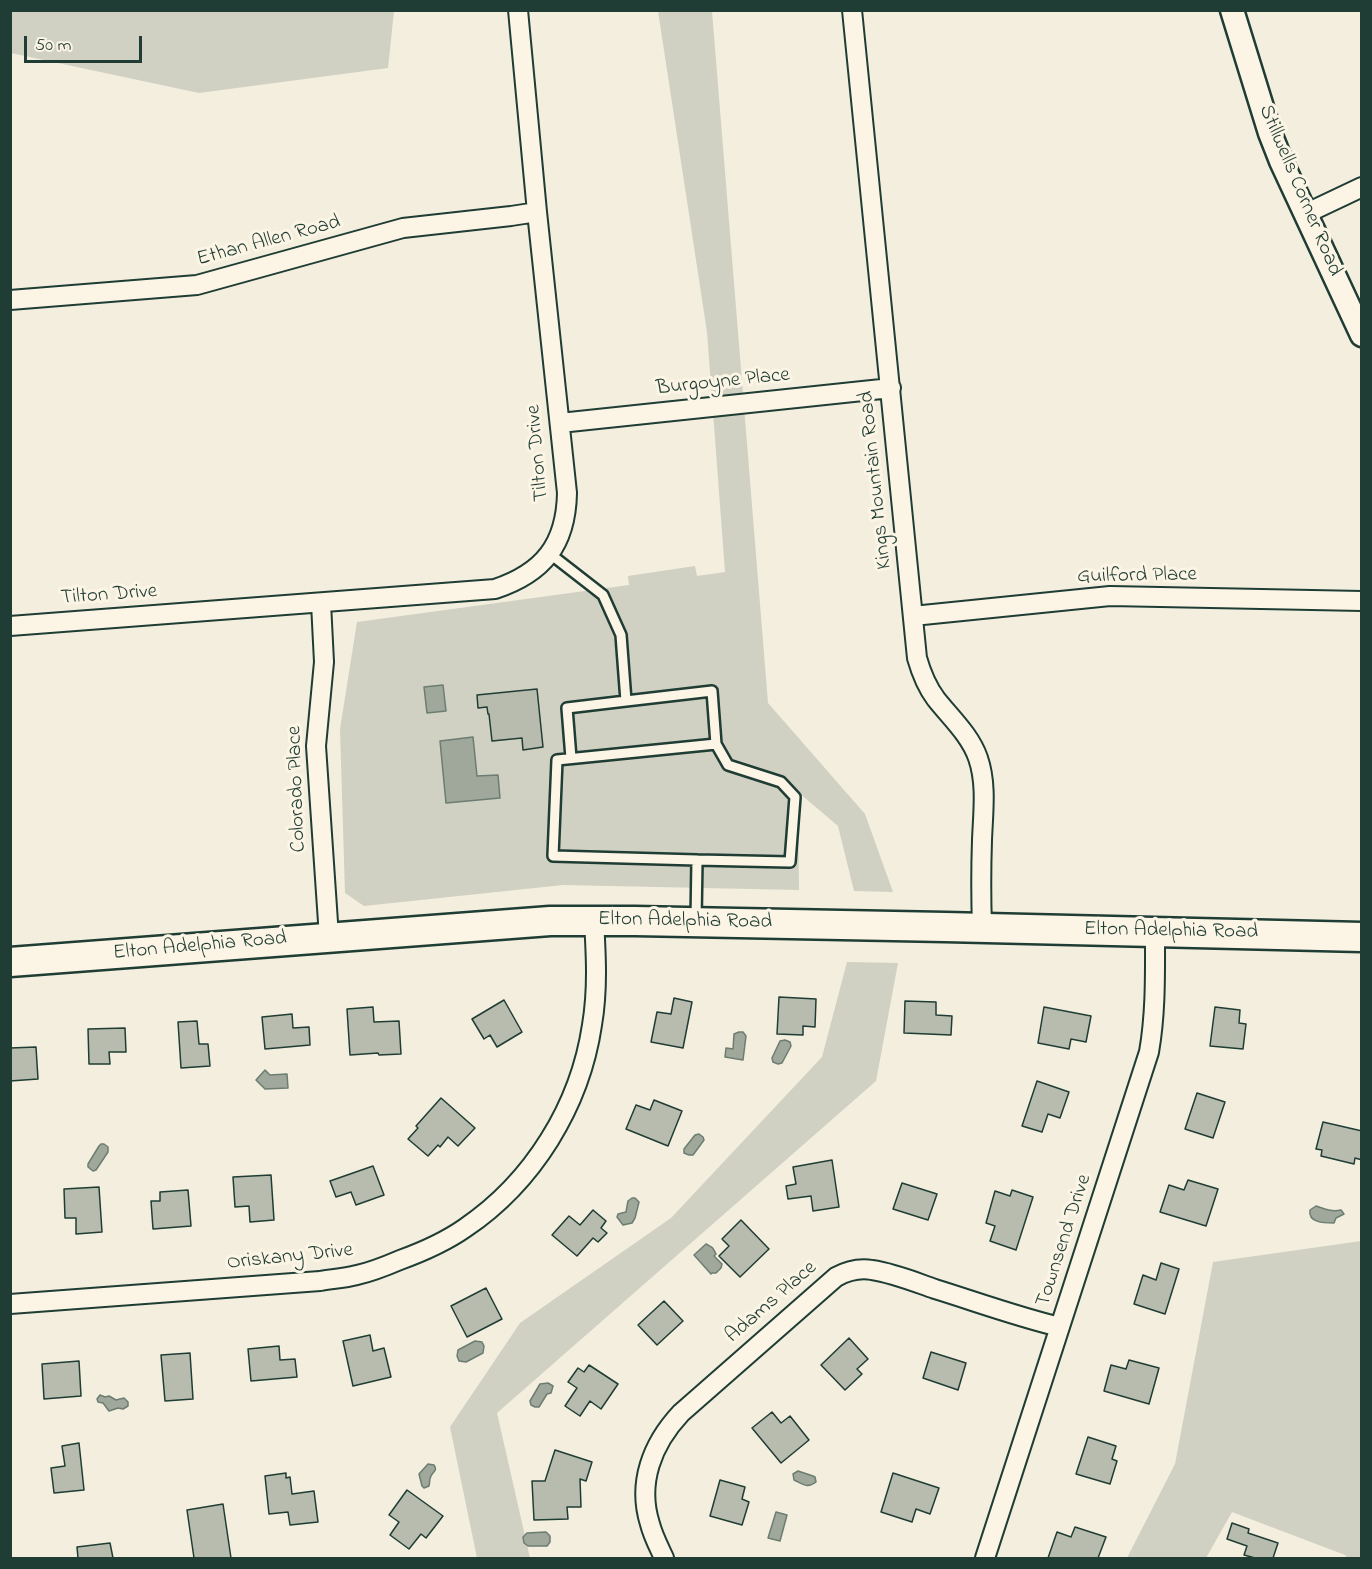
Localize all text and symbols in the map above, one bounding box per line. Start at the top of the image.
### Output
scale bar [27,24,146,62]
text: 50 m [35,33,72,59]
street label: Stillwells Corner Road [1252,102,1346,280]
street label: Ethan Allen Road [195,211,343,273]
street label: Burgoyne Place [655,363,791,403]
street label: Kings Mountain Road [855,390,899,570]
street label: Tilton Drive [522,404,556,502]
street label: Guilford Place [1077,563,1197,591]
street label: Tilton Drive [60,580,158,612]
street label: Colorado Place [283,725,313,853]
street label: Elton Adelphia Road [598,908,772,936]
street label: Elton Adelphia Road [1084,918,1258,946]
street label: Elton Adelphia Road [112,927,288,967]
street label: Townsend Drive [1032,1172,1098,1310]
street label: Oriskany Drive [226,1239,354,1277]
street label: Adams Place [721,1256,823,1350]

